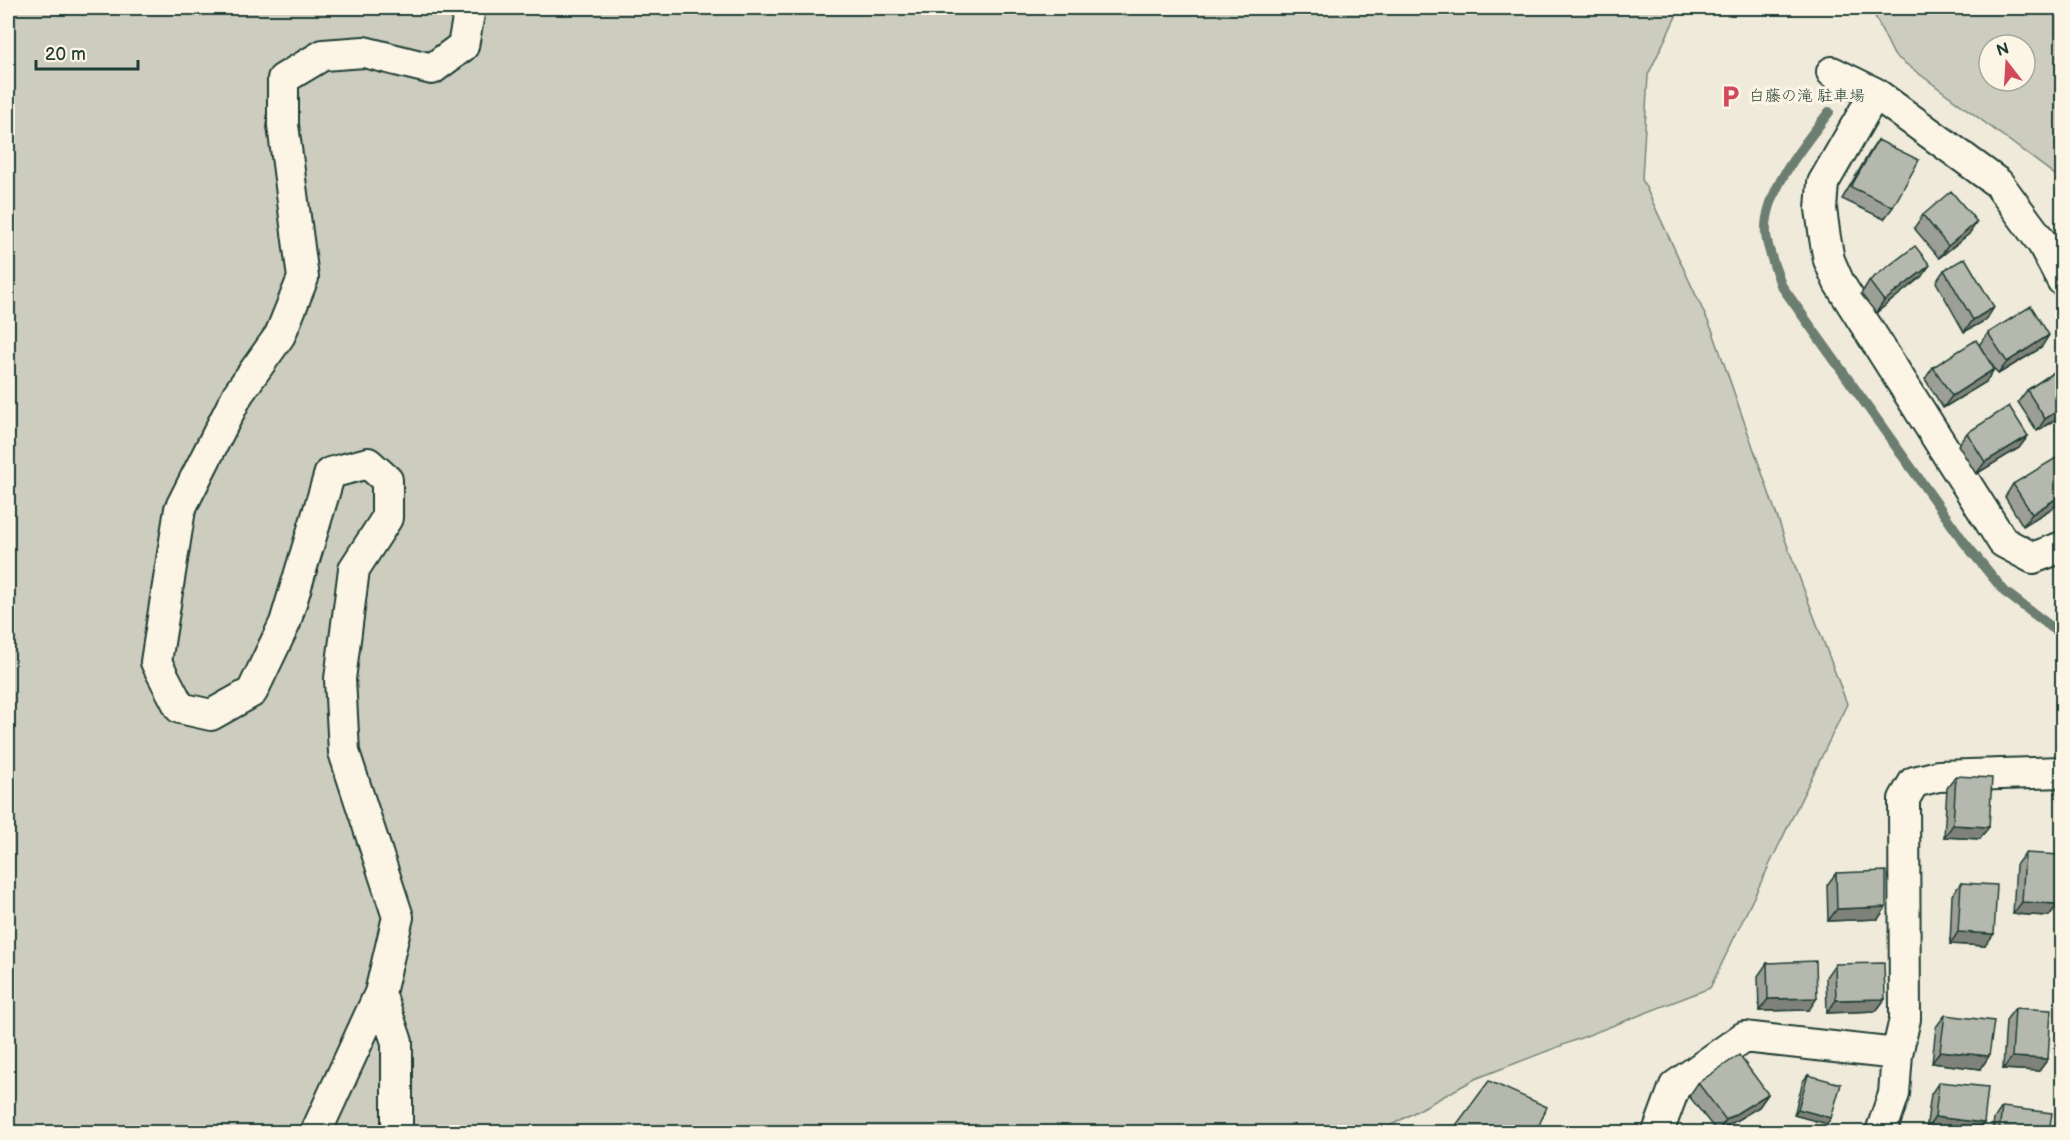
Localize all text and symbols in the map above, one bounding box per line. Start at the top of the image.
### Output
scale bar [36,33,138,71]
north arrow [1977,33,2037,93]
text: N [1995,39,2012,61]
text: 20 m [45,44,86,65]
parking icon: 白藤の滝 駐車場 [1718,83,1744,109]
place label: 白藤の滝 駐車場 [1749,87,1865,106]

